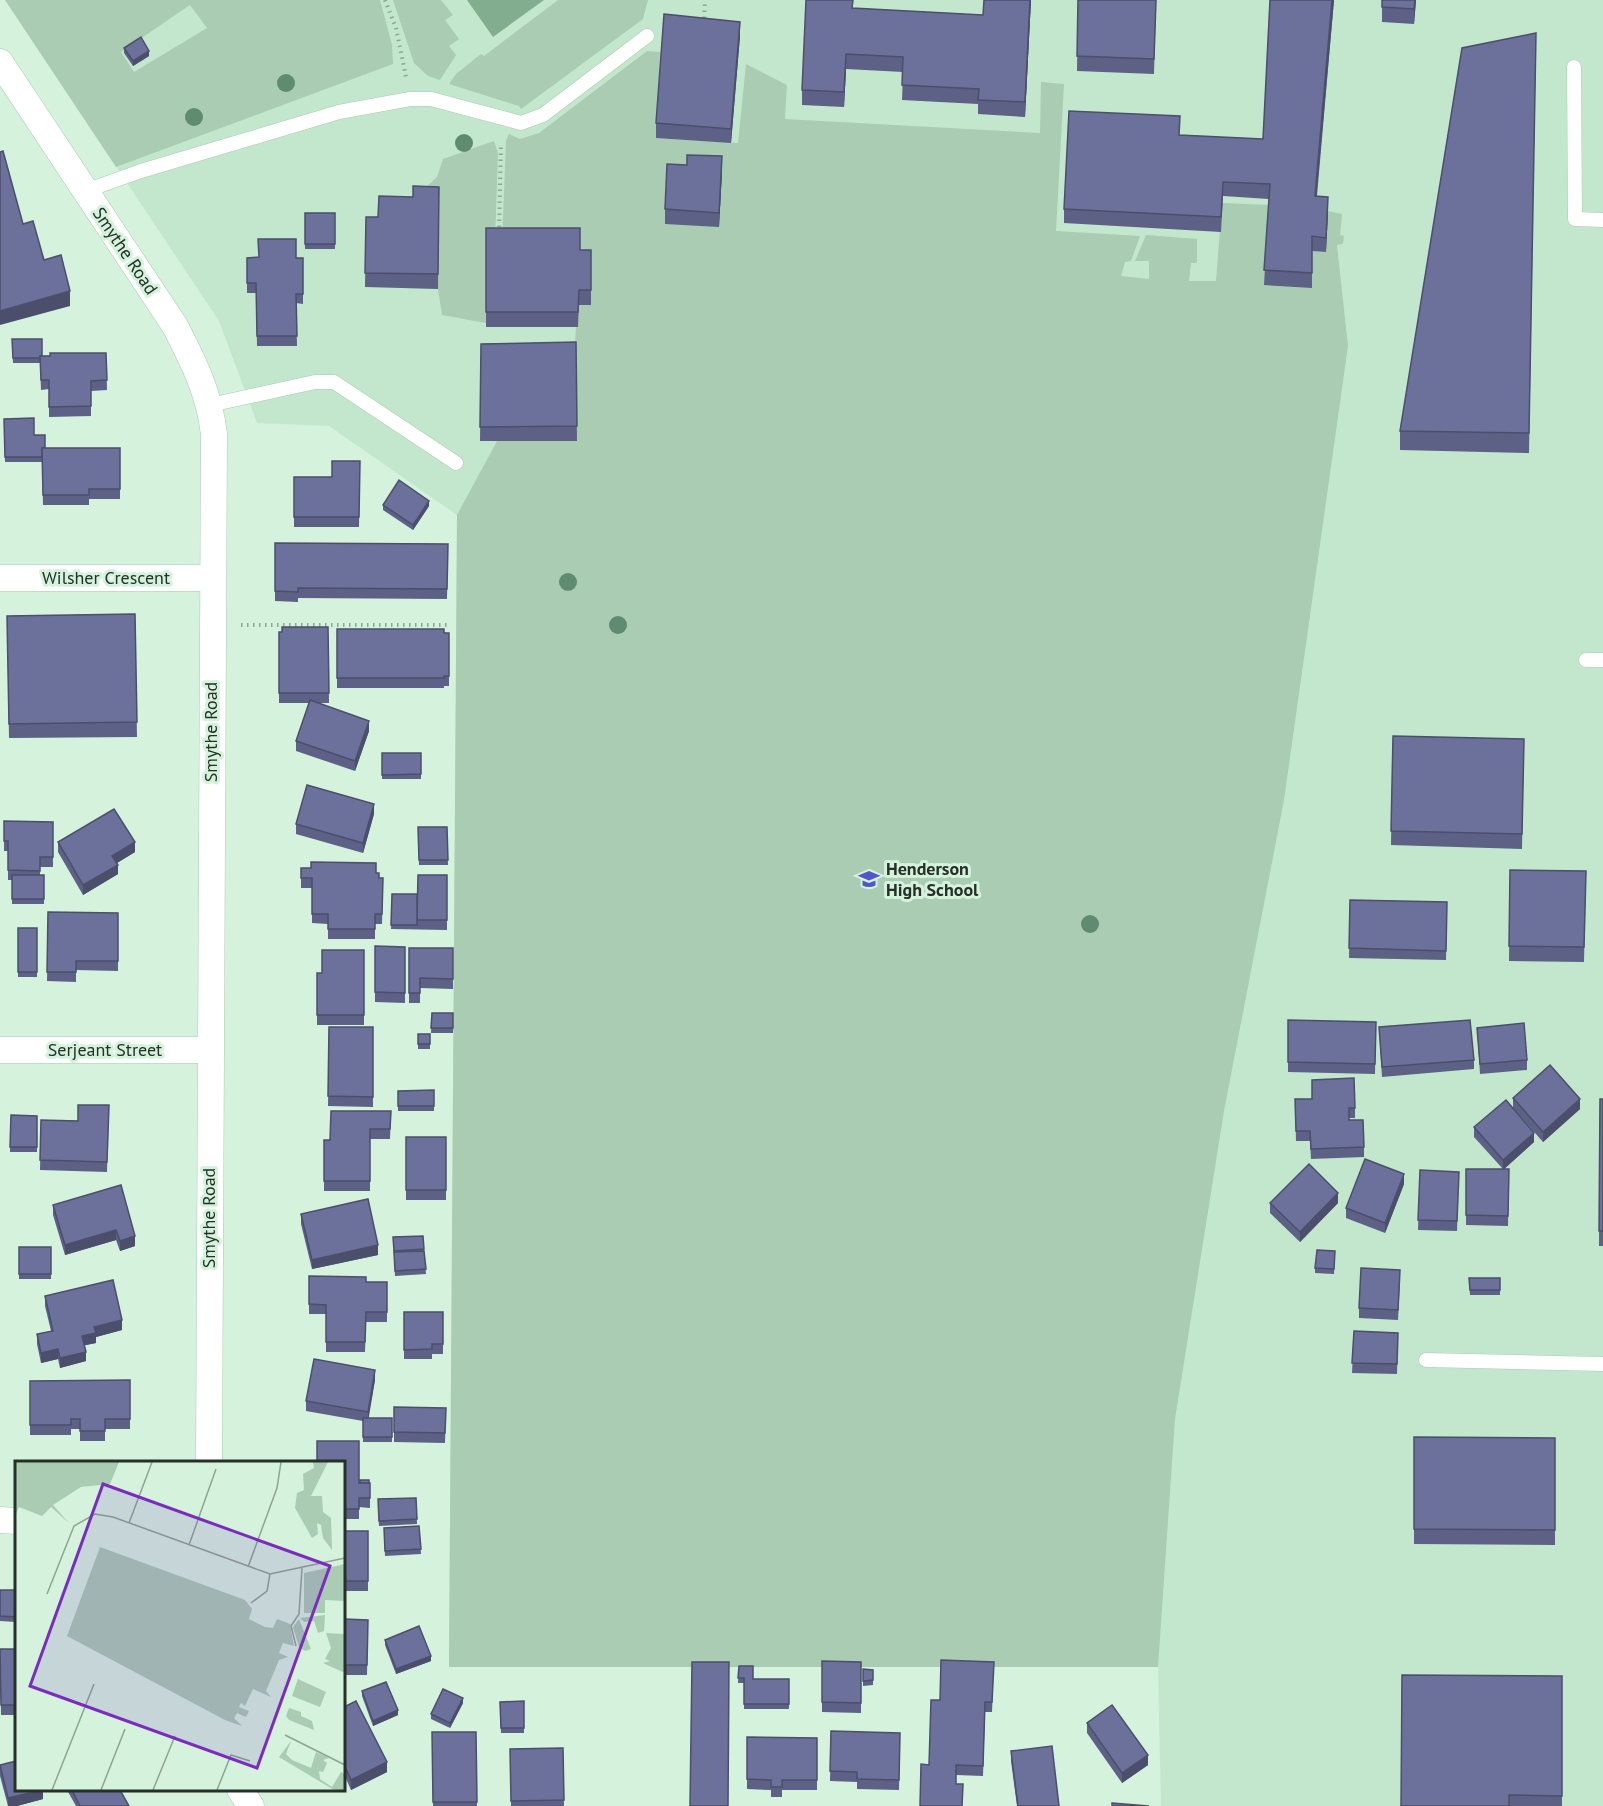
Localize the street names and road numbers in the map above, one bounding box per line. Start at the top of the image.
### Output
street label: Smythe Road [88,203,163,299]
street label: Wilsher Crescent [42,566,170,589]
street label: Smythe Road [199,682,222,782]
street label: Serjeant Street [48,1038,162,1061]
street label: Smythe Road [197,1168,220,1268]

